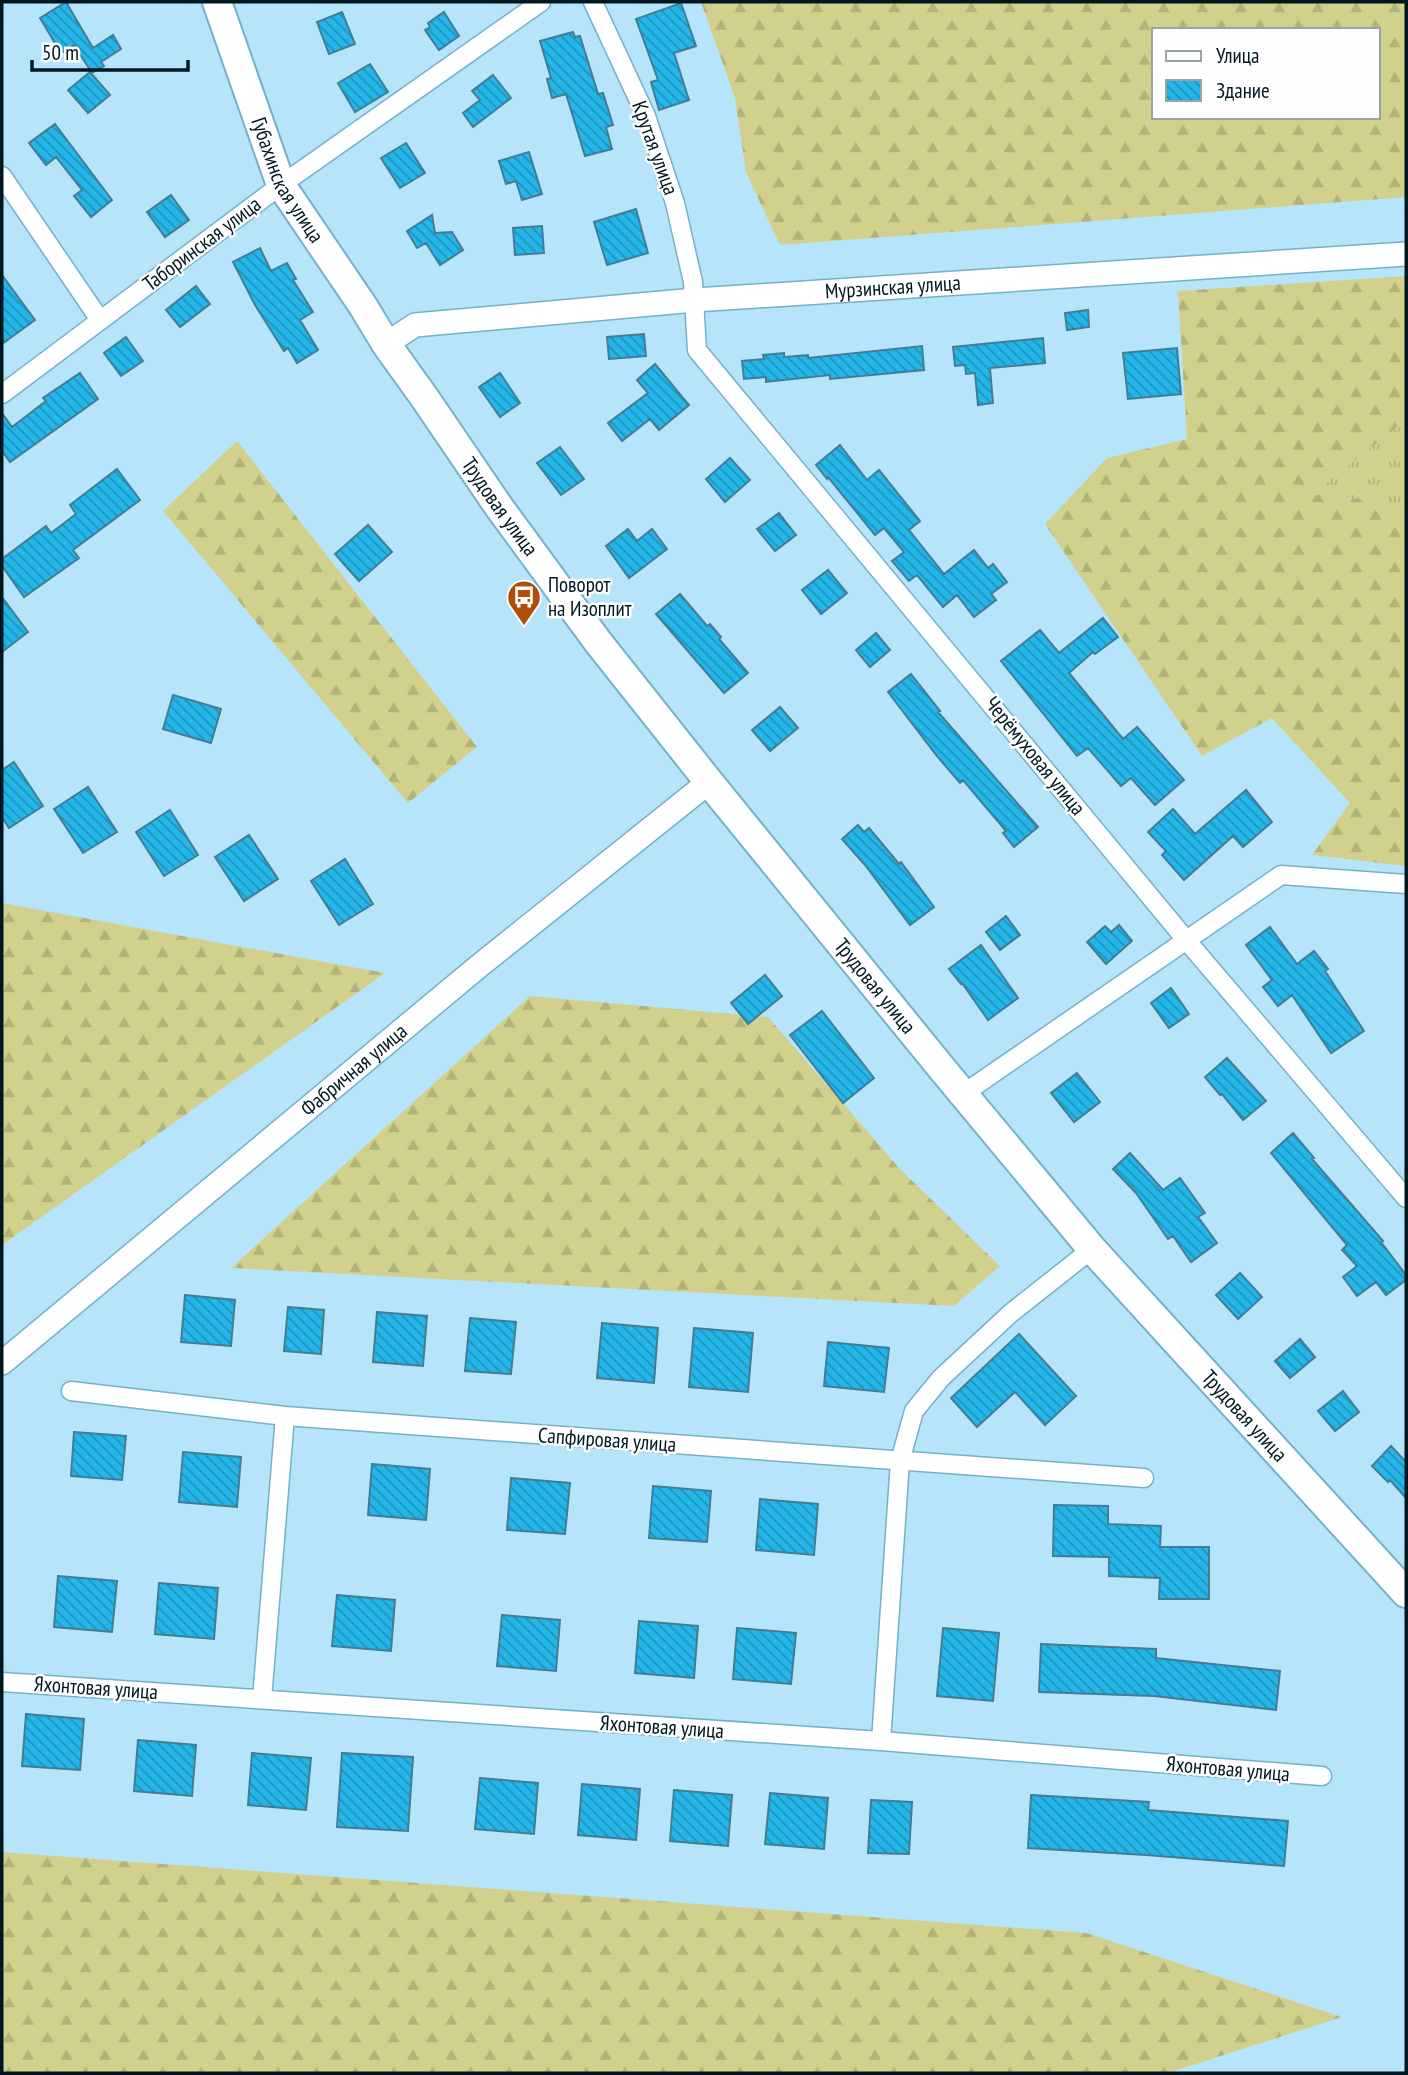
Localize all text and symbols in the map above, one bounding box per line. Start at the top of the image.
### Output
scale bar [32,28,187,72]
legend [1152,28,1380,119]
text: 50 m [42,39,79,66]
text: Улица [1216,42,1259,69]
text: Здание [1216,77,1270,104]
street label: Крутая улица [626,97,685,198]
street label: Губахинская улица [245,114,330,248]
street label: Таборинская улица [137,190,266,297]
street label: Мурзинская улица [824,269,961,305]
street label: Трудовая улица [456,452,544,561]
place label: Поворот на Изоплит [548,571,632,622]
bus stop icon: Поворот на Изоплит [505,578,543,627]
street label: Черёмуховая улица [979,691,1092,821]
street label: Трудовая улица [829,933,922,1039]
street label: Фабричная улица [295,1017,413,1122]
street label: Трудовая улица [1196,1364,1294,1467]
street label: Сапфировая улица [537,1421,677,1458]
street label: Яхонтовая улица [33,1670,159,1705]
street label: Яхонтовая улица [599,1709,725,1744]
street label: Яхонтовая улица [1165,1750,1291,1787]

